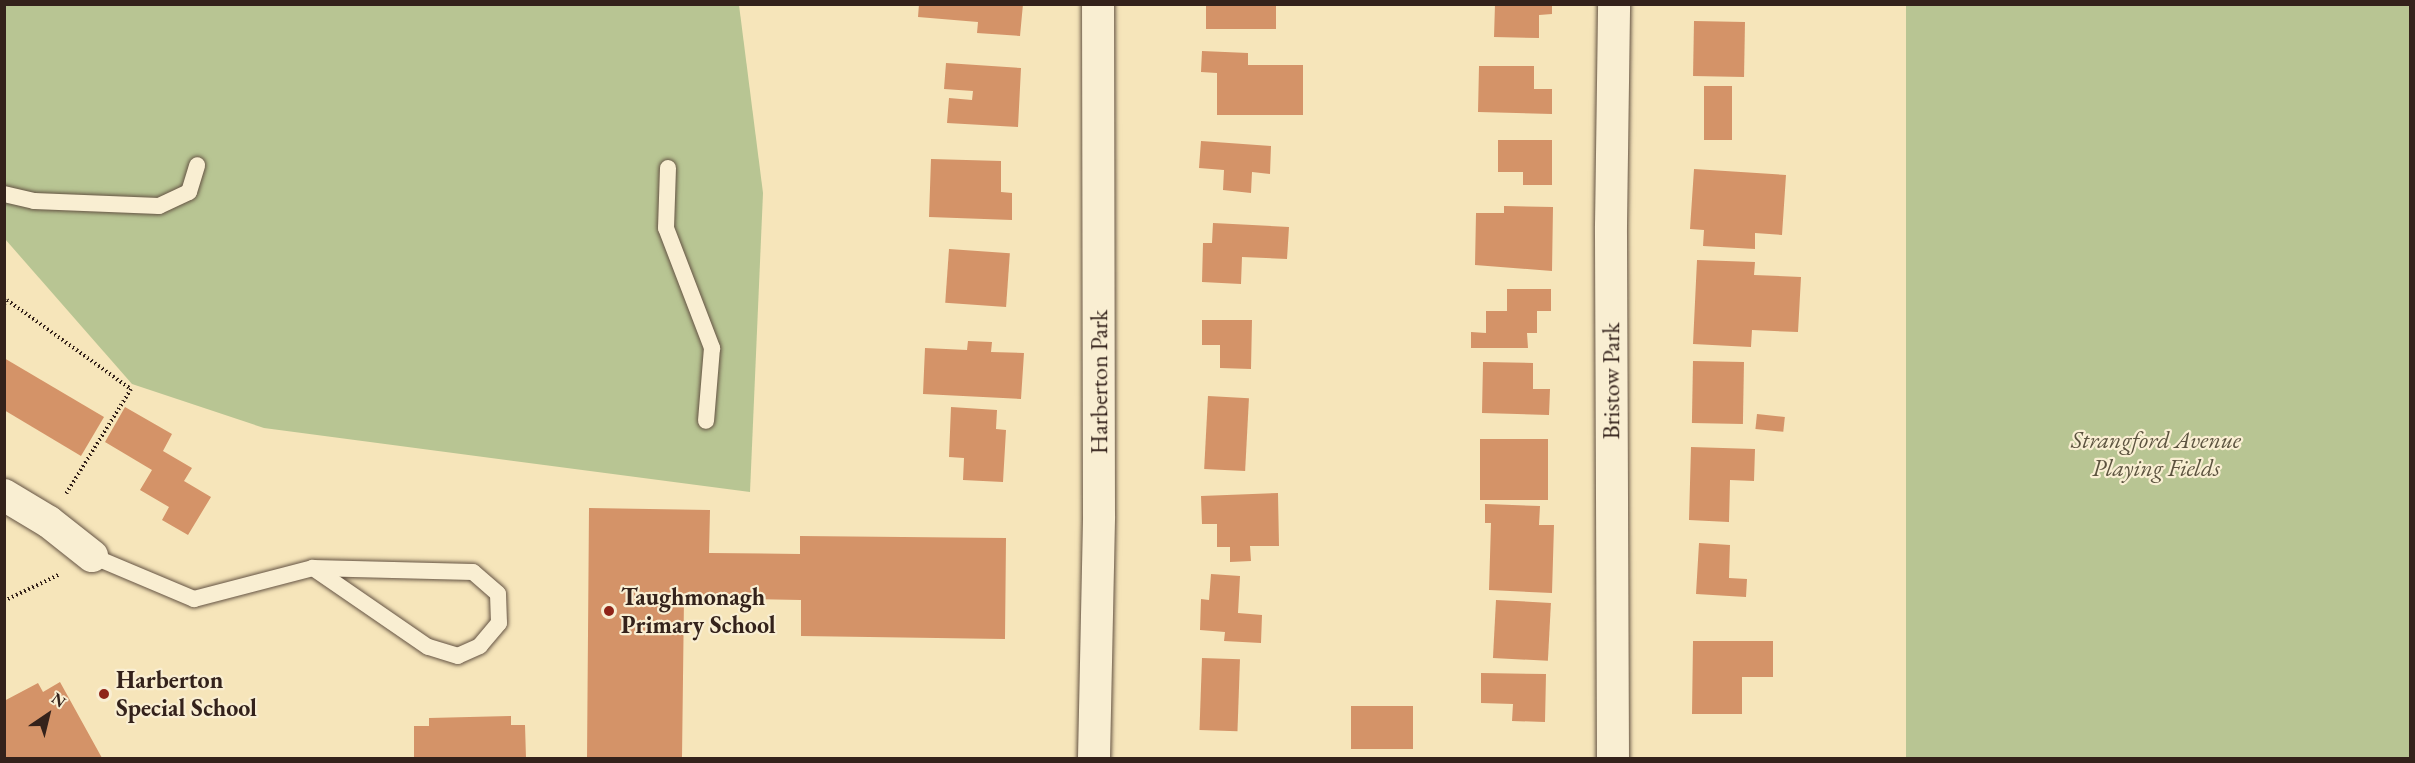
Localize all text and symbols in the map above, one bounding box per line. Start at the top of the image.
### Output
street label: Harberton Park [1085,310,1113,454]
street label: Bristow Park [1597,323,1625,439]
park label: Strangford Avenue Playing Fields [2071,426,2241,482]
place label: Taughmonagh Primary School [621,583,775,639]
marker: Taughmonagh Primary School [602,604,616,618]
place label: Harberton Special School [116,666,257,722]
north arrow [18,685,78,745]
marker: Harberton Special School [97,687,111,701]
text: N [47,688,70,712]

